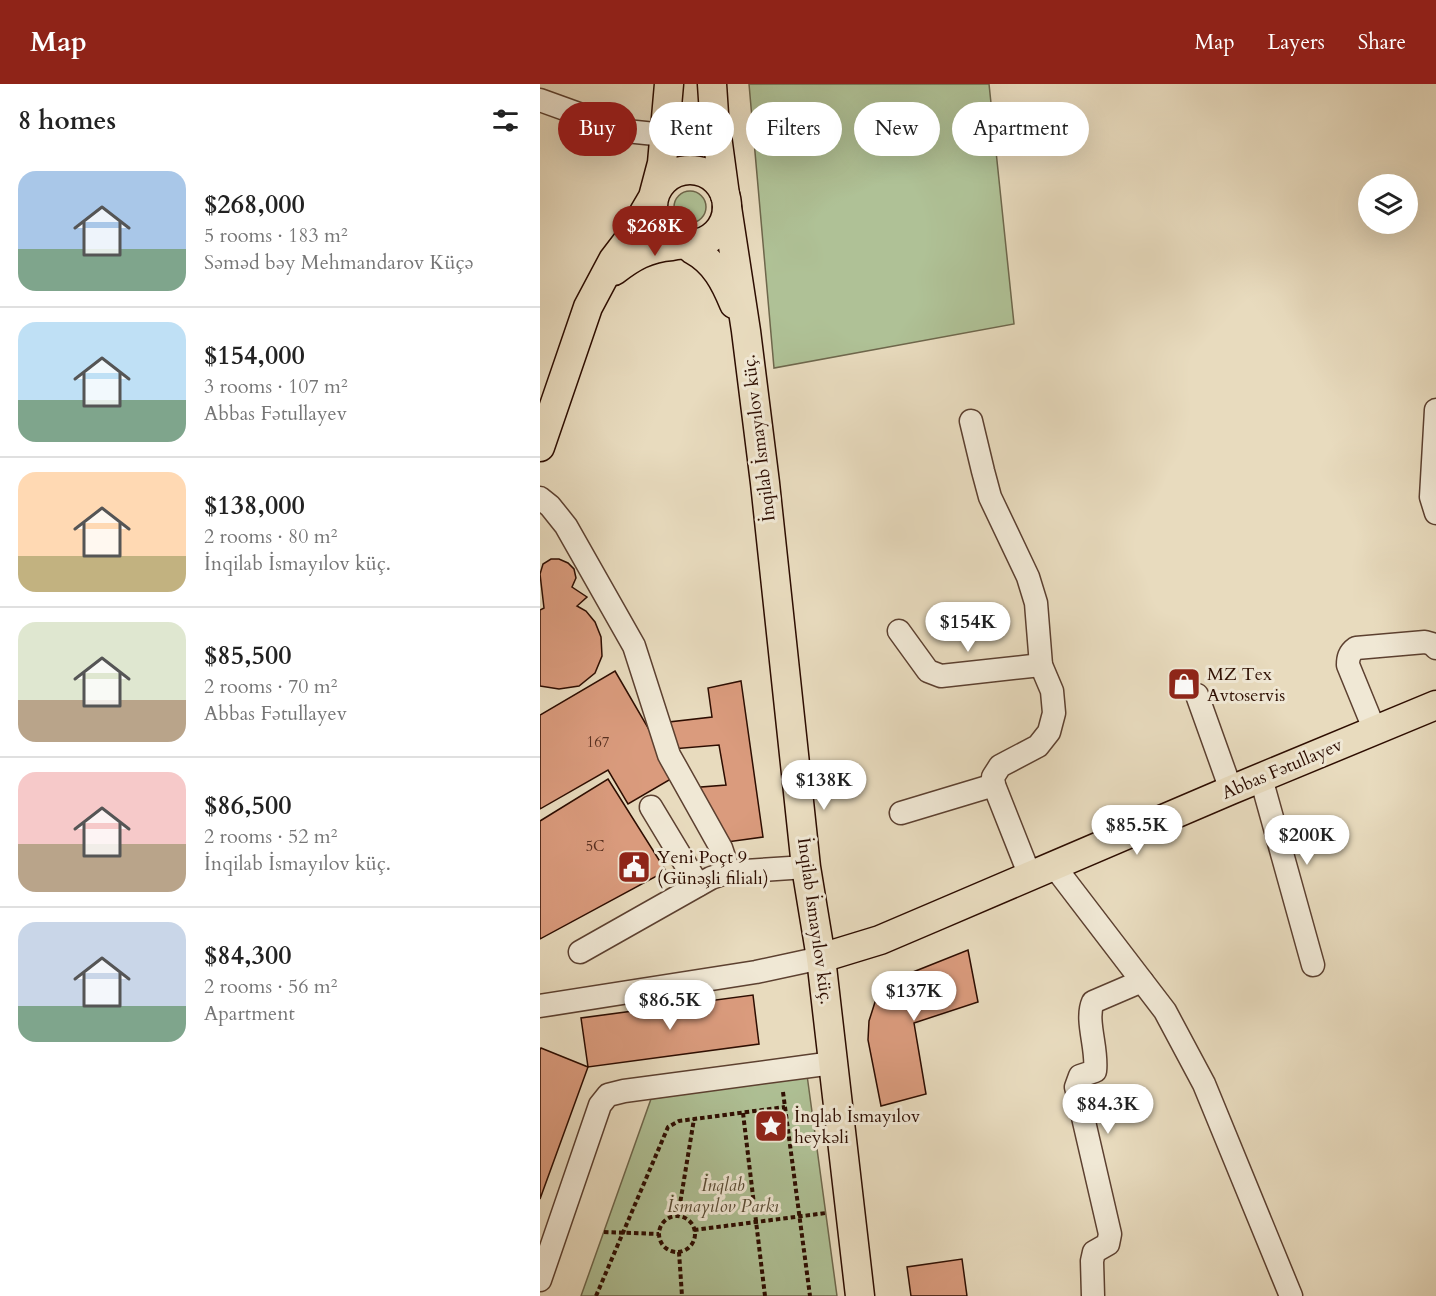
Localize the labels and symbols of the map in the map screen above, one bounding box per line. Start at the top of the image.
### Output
pin: $268K [613,206,697,257]
street label: İnqilab İsmayılov küç. [736,353,782,523]
pin: $154K [926,602,1010,653]
place label: MZ Tex Avtoservis [1207,662,1285,708]
shop icon: MZ Tex Avtoservis [1166,666,1202,702]
house number: 167 [586,732,610,752]
street label: Abbas Fətullayev [1218,732,1347,806]
pin: $138K [782,760,866,811]
pin: $85.5K [1088,805,1186,856]
pin: $200K [1265,815,1349,866]
house number: 5C [585,836,605,856]
street label: İnqilab İsmayılov küç. [791,836,839,1006]
place label: Yeni Poçt 9 (Günəşli filialı) [657,845,769,891]
public building icon: Yeni Poçt 9 (Günəşli filialı) [616,849,652,885]
pin: $137K [872,971,956,1022]
pin: $86.5K [621,980,719,1031]
pin: $84.3K [1059,1084,1157,1135]
place label: İnqlab İsmayılov heykəli [794,1104,921,1150]
place icon: İnqlab İsmayılov heykəli [753,1108,789,1144]
park label: İnqlab İsmayılov Parkı [667,1173,779,1219]

